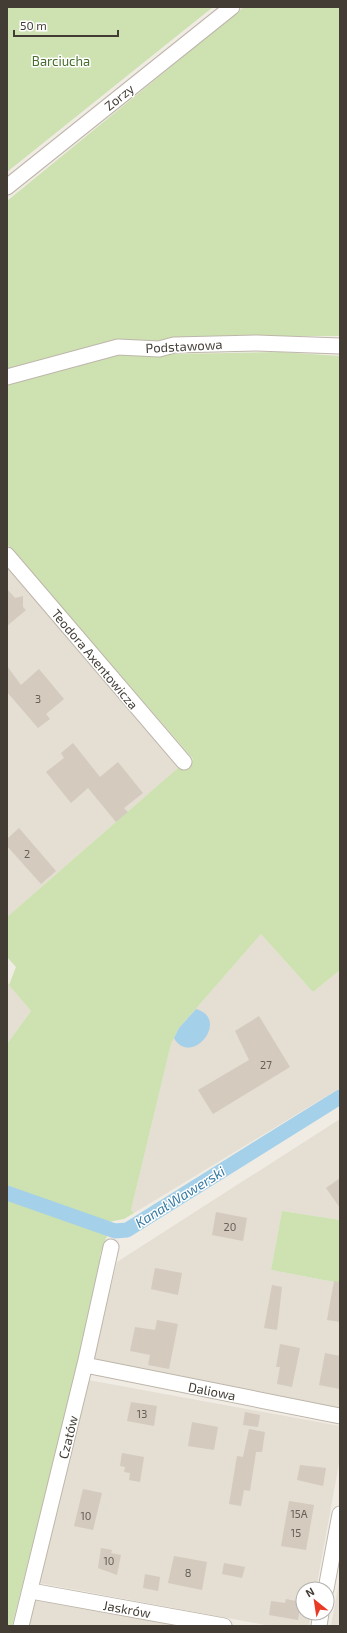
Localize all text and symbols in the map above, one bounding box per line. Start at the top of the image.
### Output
scale bar [14,12,118,38]
text: 50 m [20,18,47,32]
park label: Barciucha [32,53,90,69]
street label: Zorzy [101,80,137,114]
street label: Podstawowa [145,336,223,356]
street label: Teodora Axentowicza [48,606,142,712]
house number: 3 [35,692,41,705]
house number: 2 [24,847,30,860]
house number: 27 [260,1058,272,1071]
water label: Kanał Wawerski [132,1162,228,1231]
house number: 20 [224,1220,236,1233]
street label: Daliowa [187,1379,237,1403]
house number: 13 [137,1407,147,1420]
street label: Czatów [55,1413,81,1460]
house number: 15A [290,1507,308,1520]
house number: 10 [80,1509,92,1522]
house number: 15 [291,1526,301,1539]
house number: 10 [103,1554,115,1567]
house number: 8 [185,1566,191,1579]
north arrow [295,1581,335,1621]
text: N [303,1584,316,1600]
street label: Jaskrów [102,1597,152,1621]

